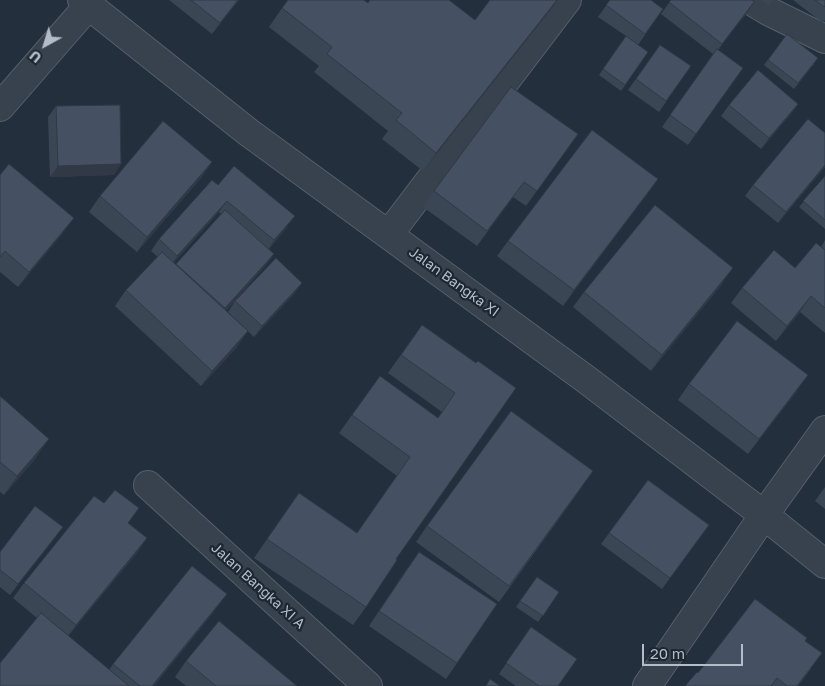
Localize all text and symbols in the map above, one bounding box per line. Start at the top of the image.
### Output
north arrow [20,20,70,70]
text: U [26,47,45,67]
street label: Jalan Bangka XI [406,244,502,320]
street label: Jalan Bangka XI A [208,539,308,633]
scale bar [645,634,746,666]
text: 20 m [650,644,685,662]

